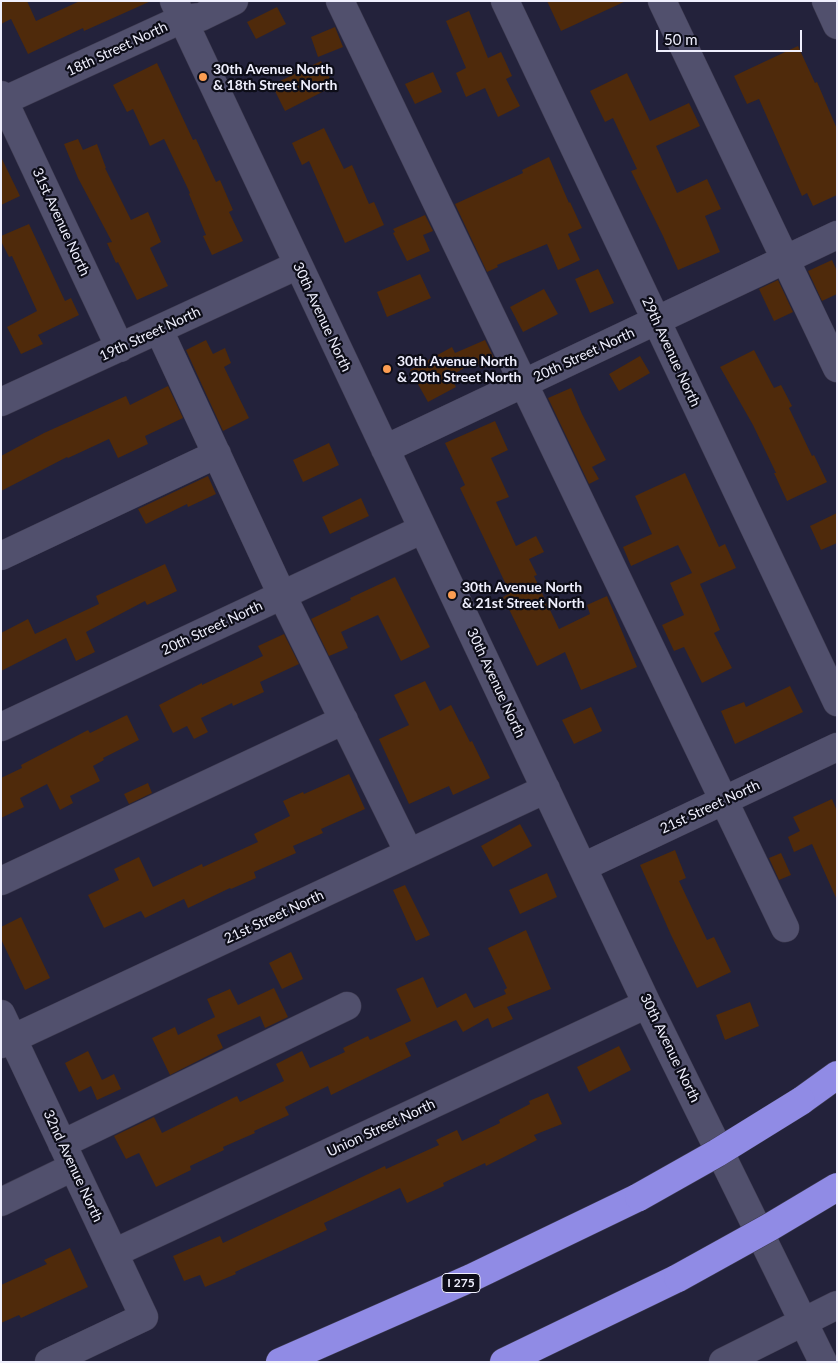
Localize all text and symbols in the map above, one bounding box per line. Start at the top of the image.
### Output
street label: 18th Street North [64,18,170,80]
scale bar [658,20,804,52]
text: 50 m [664,30,698,48]
place label: 30th Avenue North & 18th Street North [213,61,337,94]
marker: 30th Avenue North & 18th Street North [197,71,209,83]
street label: 31st Avenue North [29,165,93,279]
street label: 30th Avenue North [289,260,355,374]
street label: 29th Avenue North [638,295,704,409]
street label: 19th Street North [97,303,203,365]
street label: 20th Street North [531,324,637,386]
place label: 30th Avenue North & 20th Street North [397,353,521,386]
marker: 30th Avenue North & 20th Street North [381,363,393,375]
place label: 30th Avenue North & 21st Street North [462,579,585,612]
marker: 30th Avenue North & 21st Street North [446,589,458,601]
street label: 20th Street North [159,597,265,659]
street label: 30th Avenue North [463,626,529,740]
street label: 21st Street North [658,777,762,837]
street label: 21st Street North [222,887,326,947]
street label: 30th Avenue North [636,991,704,1105]
street label: Union Street North [324,1096,438,1160]
street label: 32nd Avenue North [40,1107,106,1225]
road number: I 275 [442,1274,480,1292]

